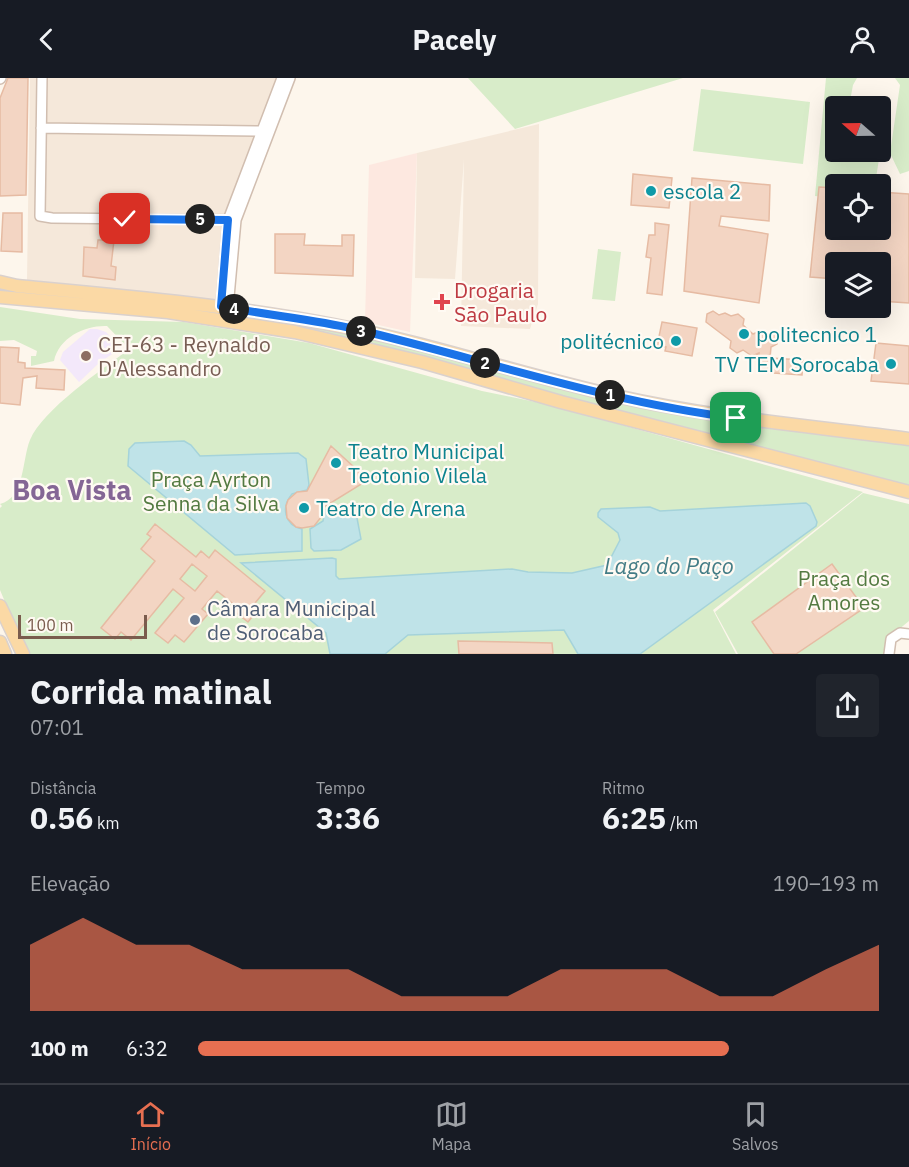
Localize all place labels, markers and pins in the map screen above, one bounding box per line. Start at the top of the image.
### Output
place label: escola 2 [663,177,741,205]
marker: escola 2 [644,184,658,198]
pin [99,193,150,244]
pin: 5 [185,204,215,234]
place label: Drogaria São Paulo [454,276,547,328]
pin: 4 [219,294,249,324]
marker: Drogaria São Paulo [435,295,449,309]
pin: 3 [346,316,376,346]
place label: politecnico 1 [756,320,877,348]
place label: politécnico [560,327,664,355]
marker: politecnico 1 [737,327,751,341]
place label: CEI-63 - Reynaldo D'Alessandro [98,330,271,382]
marker: politécnico [669,334,683,348]
pin: 2 [470,348,500,378]
marker: CEI-63 - Reynaldo D'Alessandro [79,349,93,363]
place label: TV TEM Sorocaba [714,350,879,378]
marker: TV TEM Sorocaba [884,357,898,371]
pin: 1 [595,380,625,410]
pin [710,392,761,443]
place label: Teatro Municipal Teotonio Vilela [348,437,504,489]
marker: Teatro Municipal Teotonio Vilela [329,456,343,470]
place label: Teatro de Arena [316,494,465,522]
marker: Teatro de Arena [297,501,311,515]
place label: Câmara Municipal de Sorocaba [207,594,376,646]
marker: Câmara Municipal de Sorocaba [188,613,202,627]

